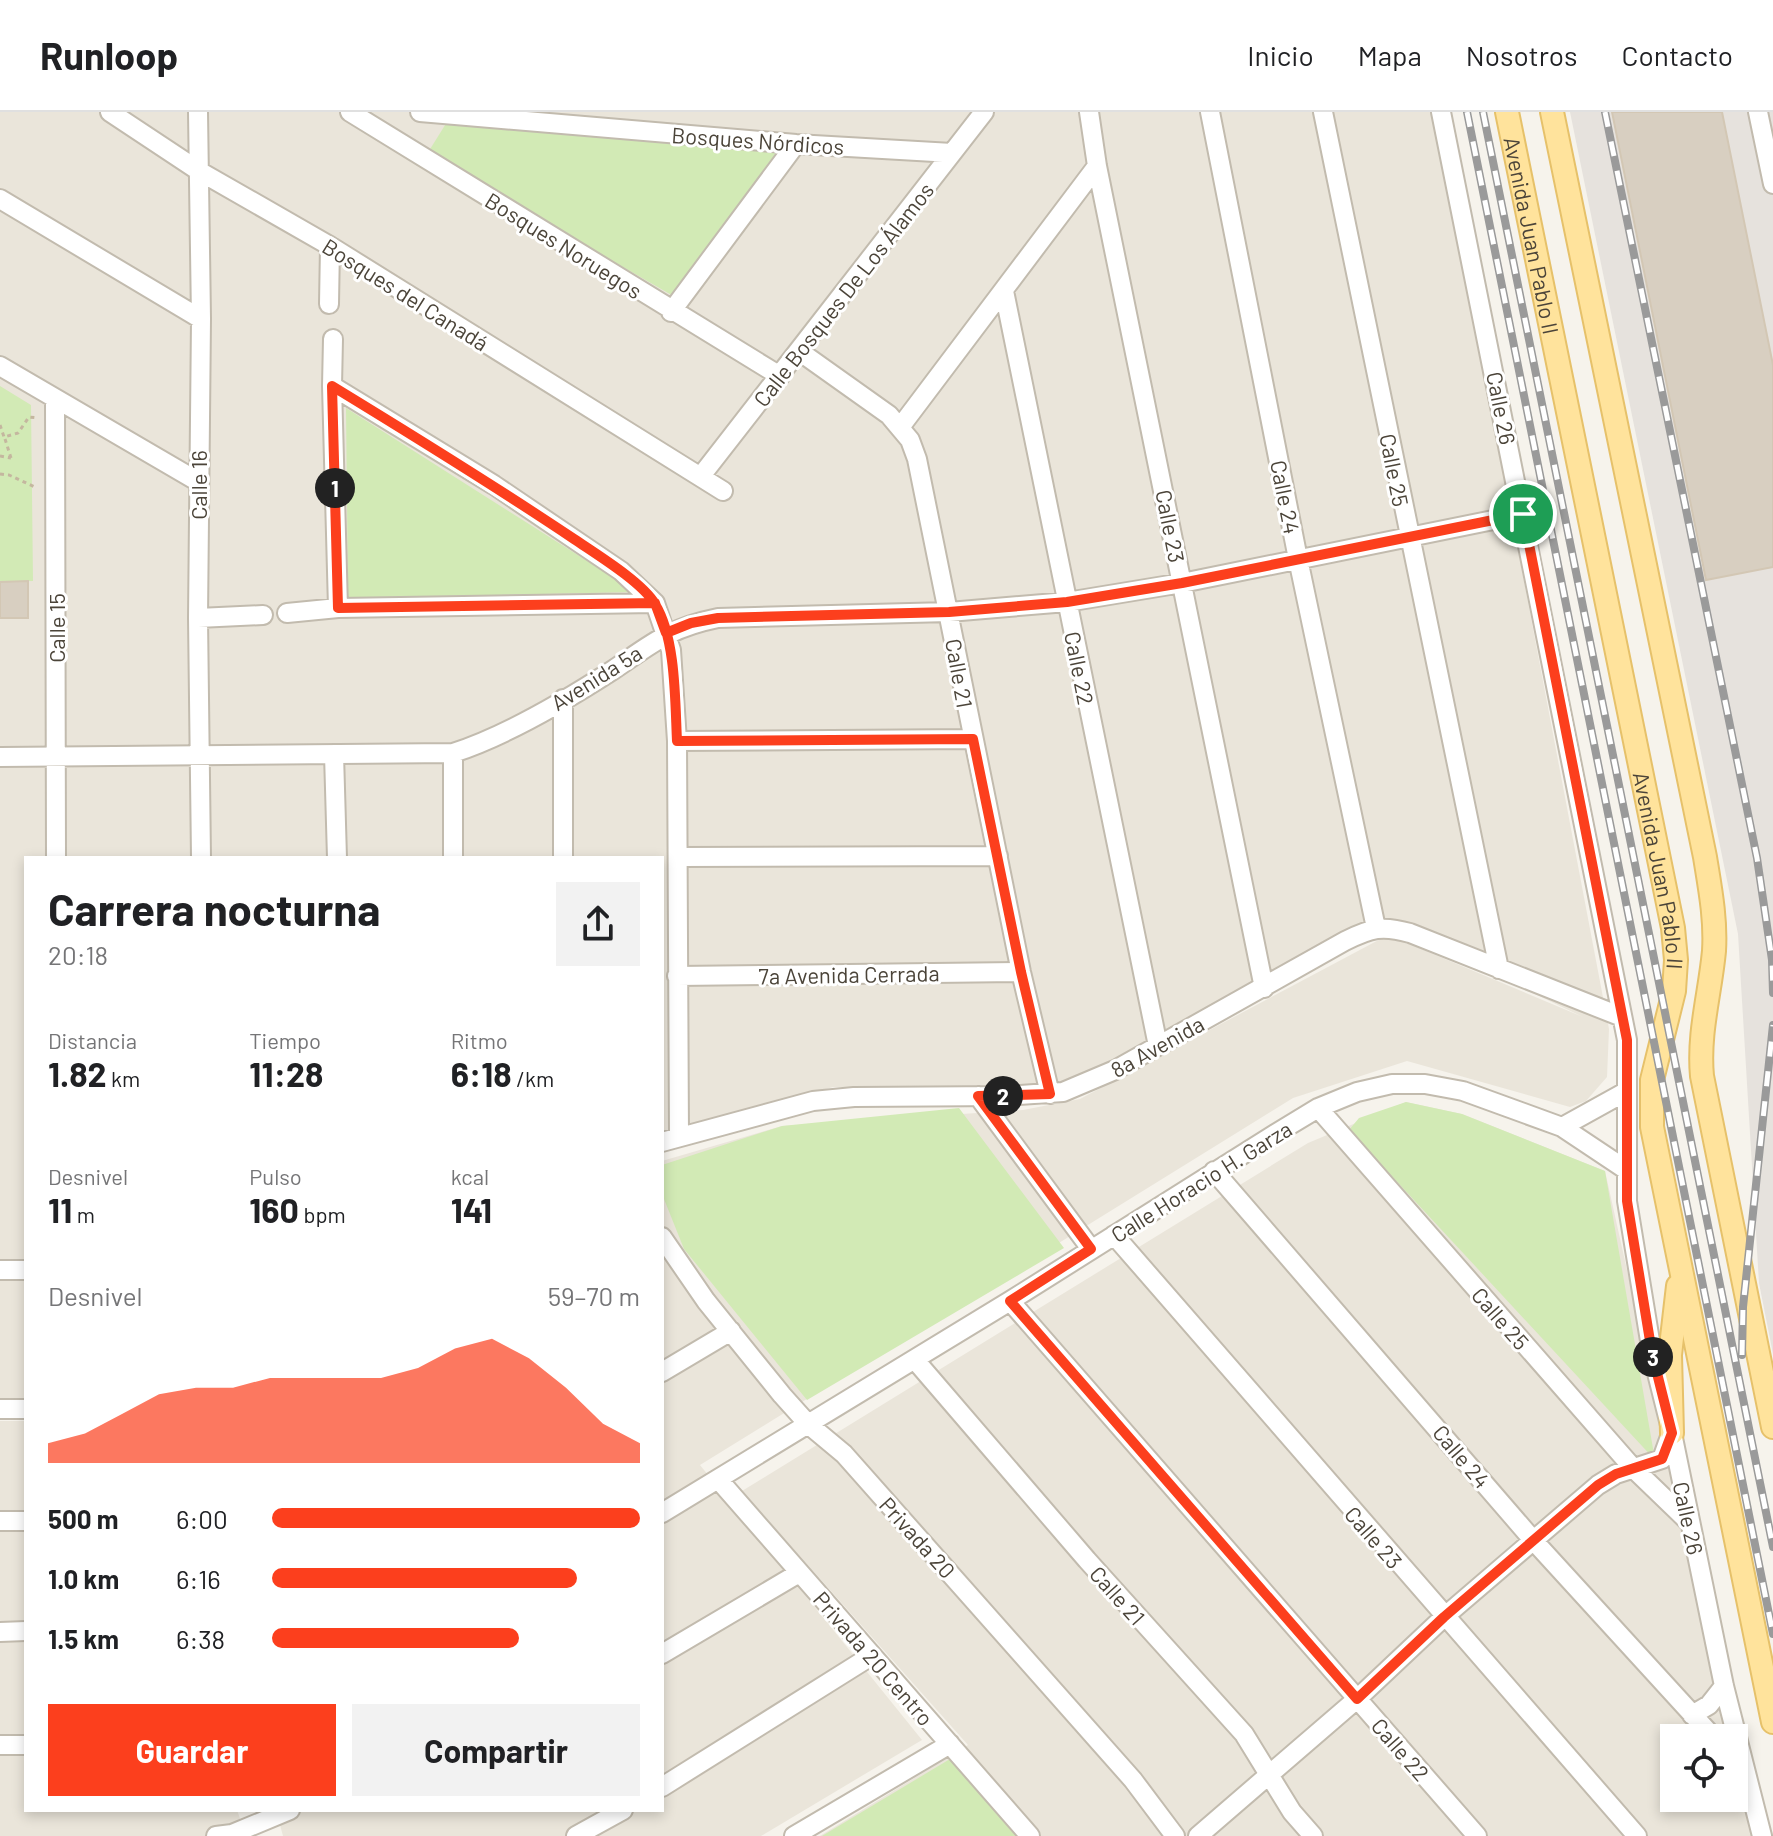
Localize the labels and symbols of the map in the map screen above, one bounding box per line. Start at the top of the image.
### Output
street label: Bosques Nórdicos [671,121,845,159]
street label: Avenida Juan Pablo II [1499,134,1565,336]
street label: Calle Bosques De Los Álamos [747,177,939,411]
street label: Bosques Noruegos [481,186,647,304]
street label: Bosques del Canadá [318,232,494,356]
street label: Calle 26 [1482,369,1522,447]
street label: Calle 25 [1375,431,1415,509]
street label: Calle 16 [185,450,211,520]
street label: Calle 24 [1266,458,1306,536]
pin: 1 [315,468,355,508]
pin [1489,480,1557,548]
street label: Calle 23 [1151,487,1191,565]
street label: Calle 15 [43,593,69,663]
street label: Calle 22 [1060,629,1100,707]
street label: Calle 21 [941,636,979,710]
street label: Avenida 5a [546,639,646,715]
street label: Avenida Juan Pablo II [1629,769,1689,970]
street label: 7a Avenida Cerrada [758,959,940,989]
street label: 8a Avenida [1106,1010,1208,1082]
pin: 2 [983,1076,1023,1116]
street label: Calle Horacio H. Garza [1106,1115,1296,1247]
street label: Calle 25 [1467,1282,1535,1354]
pin: 3 [1633,1337,1673,1377]
street label: Calle 24 [1428,1419,1496,1493]
street label: Calle 26 [1669,1479,1709,1557]
street label: Privada 20 [875,1491,961,1583]
street label: Calle 23 [1340,1501,1408,1573]
street label: Calle 21 [1085,1560,1151,1630]
street label: Privada 20 Centro [809,1586,939,1730]
street label: Calle 22 [1367,1712,1435,1786]

